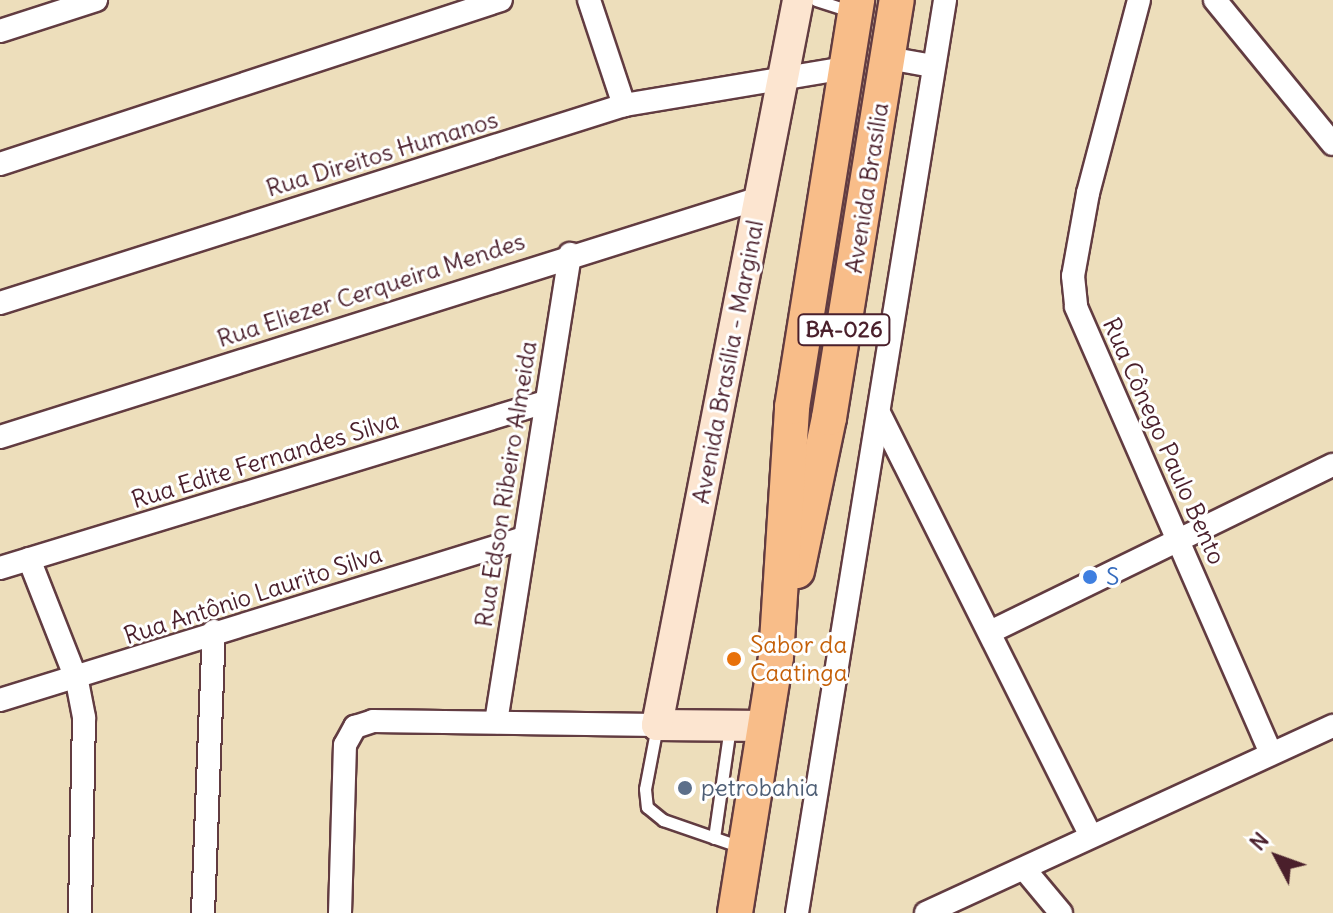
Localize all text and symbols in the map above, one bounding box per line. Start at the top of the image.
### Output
street label: Avenida Brasília [839,101,895,275]
street label: Rua Direitos Humanos [263,105,501,203]
street label: Avenida Brasília - Marginal [686,218,770,506]
street label: Rua Eliezer Cerqueira Mendes [214,227,528,353]
road number: BA-026 [796,312,892,348]
street label: Rua Cônego Paulo Bento [1097,313,1231,569]
street label: Rua Edson Ribeiro Almeida [469,339,543,629]
street label: Rua Edite Fernandes Silva [128,406,402,514]
street label: Rua Antônio Laurito Silva [120,540,386,650]
place label: S [1106,563,1119,591]
marker: S [1081,568,1099,586]
place label: Sabor da Caatinga [750,631,847,687]
marker: Sabor da Caatinga [725,650,743,668]
place label: petrobahia [701,774,819,802]
marker: petrobahia [676,779,694,797]
north arrow [1237,817,1317,897]
text: N [1243,826,1274,856]

